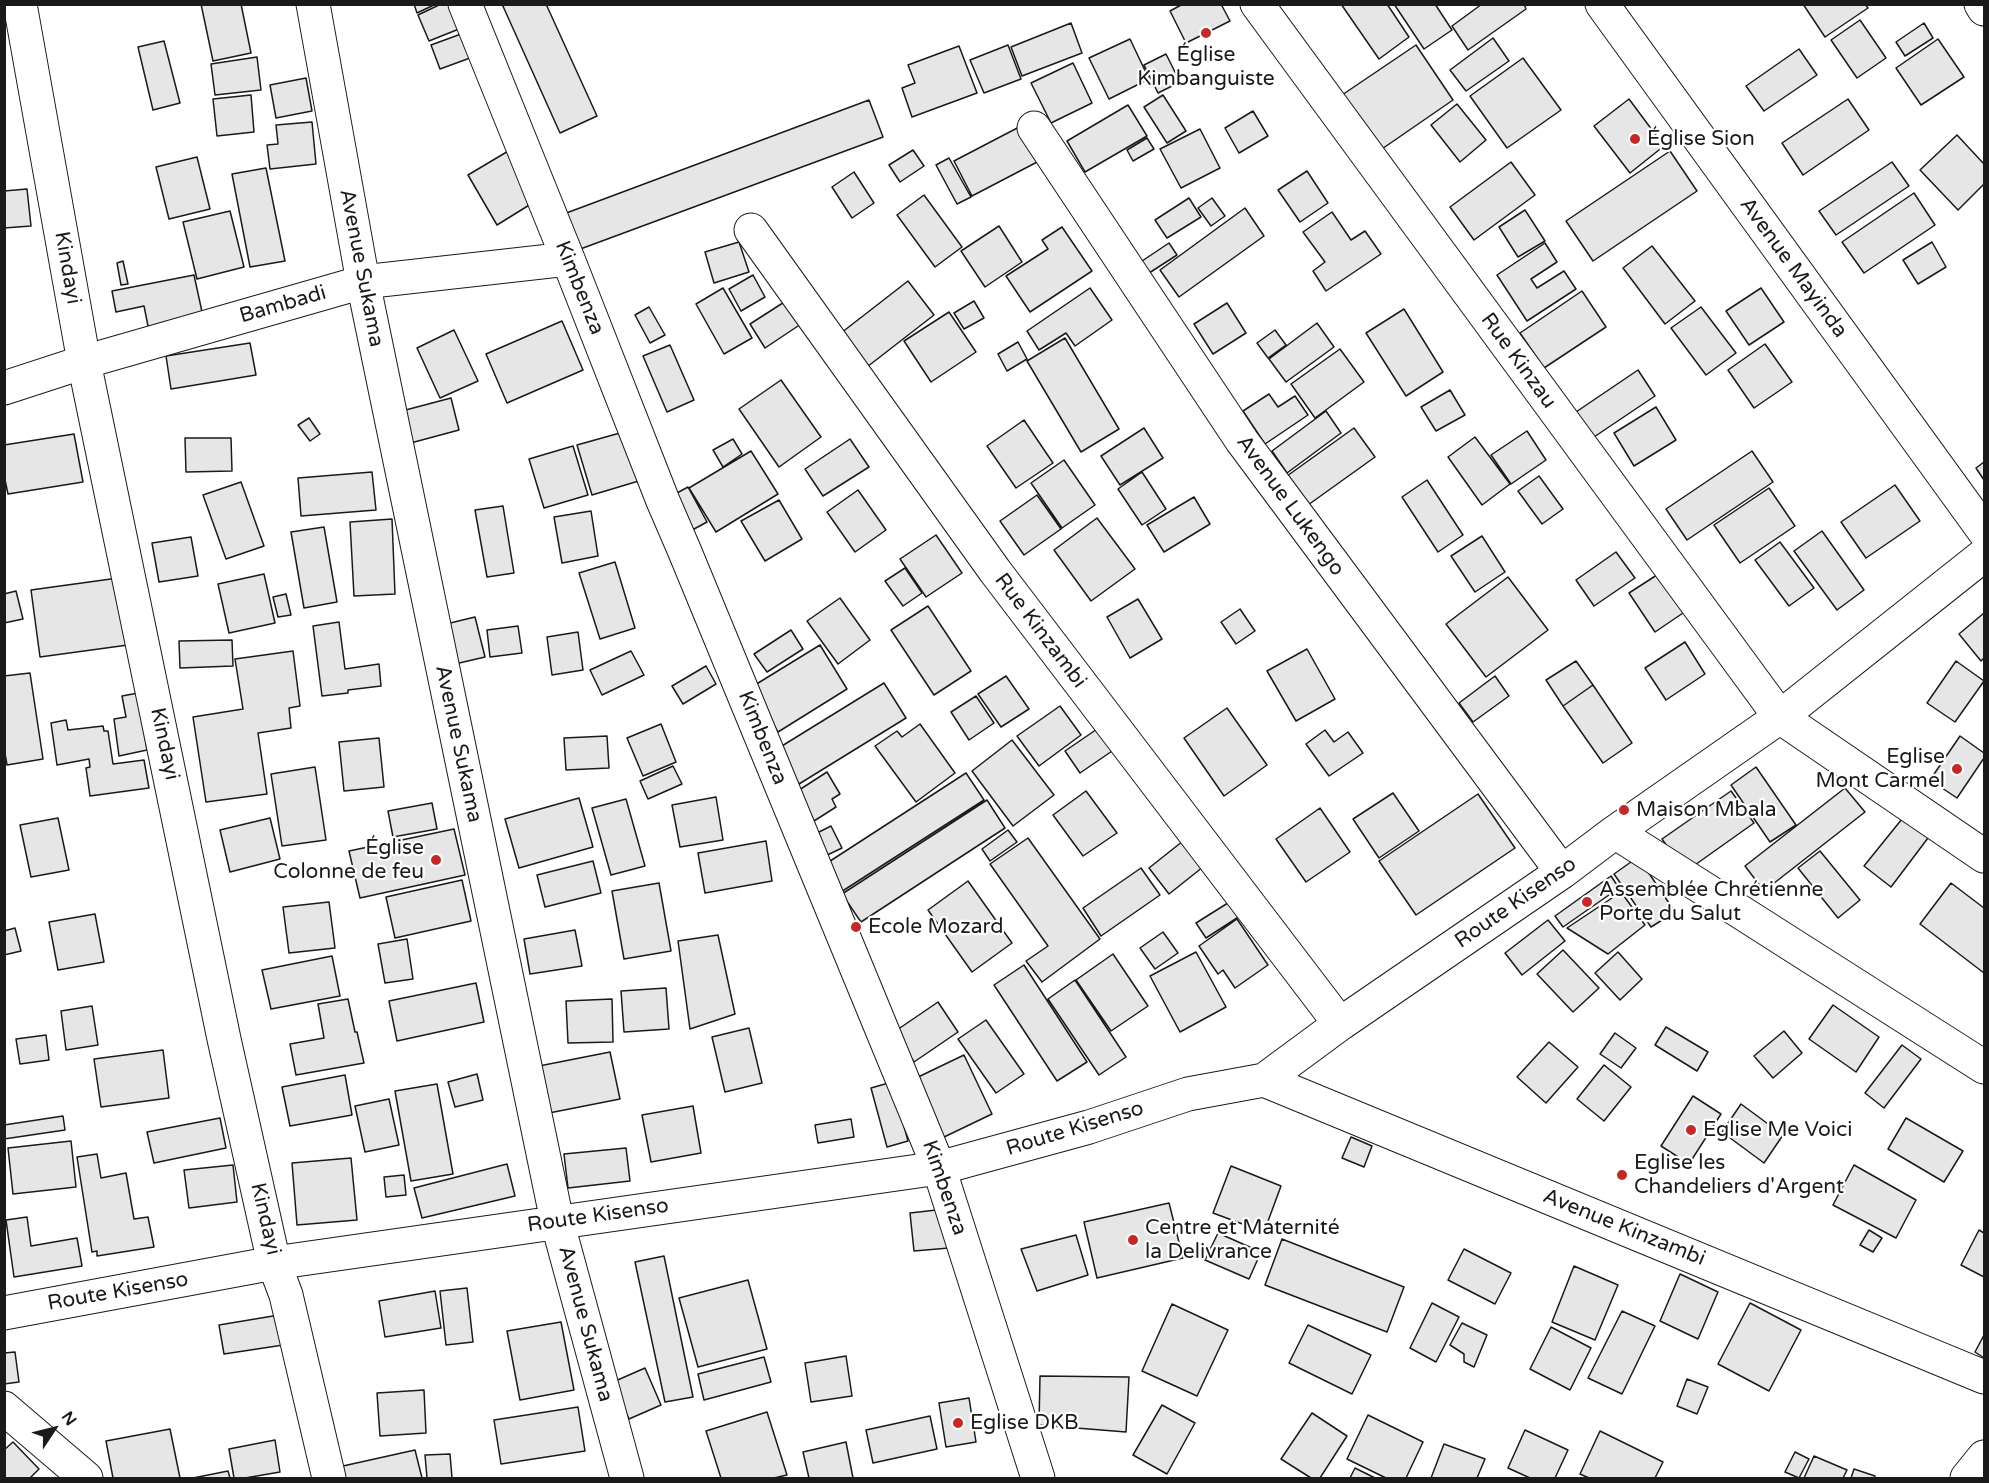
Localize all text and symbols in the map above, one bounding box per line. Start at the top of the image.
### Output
marker: Église Kimbanguiste [1199,26,1213,40]
place label: Église Kimbanguiste [1137,42,1275,92]
place label: Église Sion [1647,126,1755,152]
marker: Église Sion [1628,132,1642,146]
street label: Avenue Sukama [333,187,389,349]
street label: Avenue Mayinda [1734,193,1852,343]
street label: Kindayi [48,230,86,306]
street label: Kimbenza [549,237,609,339]
street label: Bambadi [237,281,329,329]
street label: Rue Kinzau [1475,308,1561,414]
street label: Avenue Lukengo [1231,431,1349,581]
street label: Rue Kinzambi [989,569,1091,693]
street label: Avenue Sukama [429,663,487,825]
street label: Kimbenza [732,687,792,789]
street label: Kindayi [144,705,184,783]
place label: Eglise Mont Carmel [1815,744,1945,794]
marker: Eglise Mont Carmel [1950,762,1964,776]
place label: Maison Mbala [1636,797,1777,823]
marker: Maison Mbala [1617,803,1631,817]
place label: Église Colonne de feu [273,835,424,885]
street label: Route Kisenso [1450,852,1582,954]
marker: Église Colonne de feu [429,853,443,867]
place label: Assemblée Chrétienne Porte du Salut [1599,877,1823,927]
marker: Assemblée Chrétienne Porte du Salut [1580,895,1594,909]
place label: Ecole Mozard [868,914,1004,940]
marker: Ecole Mozard [849,920,863,934]
street label: Route Kisenso [1003,1096,1147,1162]
place label: Eglise Me Voici [1703,1117,1852,1143]
marker: Eglise Me Voici [1684,1123,1698,1137]
street label: Kimbenza [916,1137,972,1239]
place label: Eglise les Chandeliers d'Argent [1634,1150,1844,1200]
marker: Eglise les Chandeliers d'Argent [1615,1168,1629,1182]
street label: Kindayi [244,1180,286,1258]
street label: Avenue Kinzambi [1539,1184,1709,1272]
street label: Route Kisenso [526,1194,670,1238]
place label: Centre et Maternité la Delivrance [1145,1215,1340,1265]
marker: Centre et Maternité la Delivrance [1126,1233,1140,1247]
street label: Avenue Sukama [552,1243,618,1405]
street label: Route Kisenso [46,1267,190,1317]
north arrow [24,1399,84,1459]
text: N [57,1408,81,1430]
place label: Eglise DKB [970,1410,1079,1436]
marker: Eglise DKB [951,1416,965,1430]

